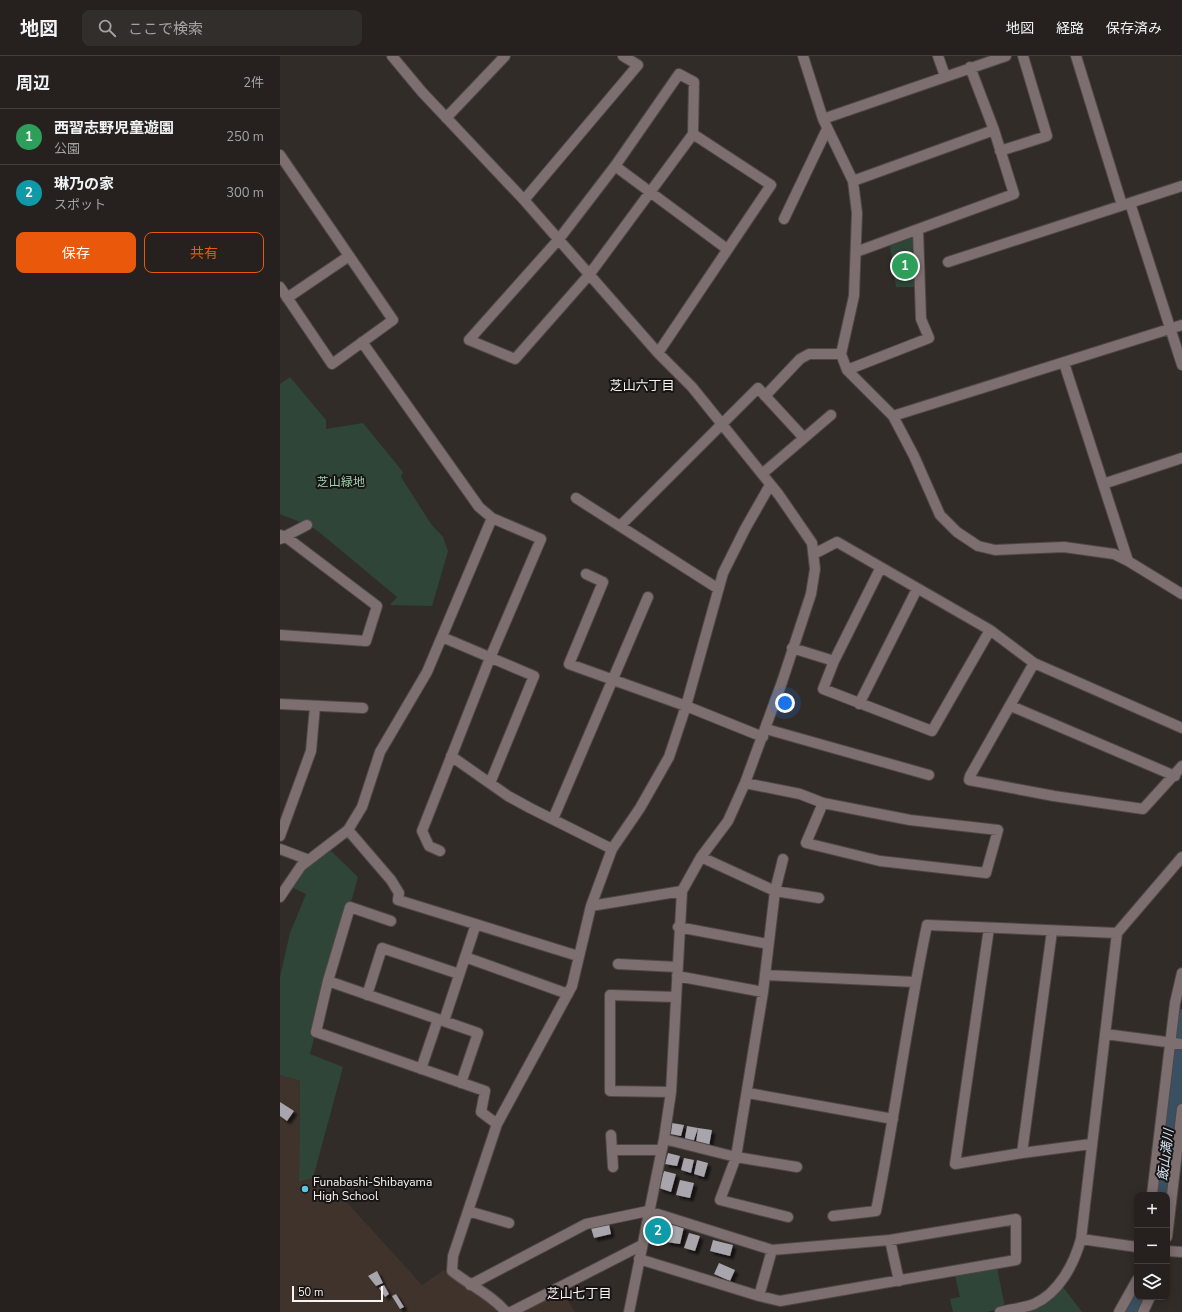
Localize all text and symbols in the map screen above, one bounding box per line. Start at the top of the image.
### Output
search box [82,10,362,46]
text: 地図 [20,16,58,42]
icon: search [96,17,118,39]
text: ここで検索 [128,19,203,39]
text: 地図 [1006,19,1034,38]
text: 経路 [1056,19,1084,38]
text: 保存済み [1106,19,1162,38]
text: 周辺 [16,72,50,95]
text: 2件 [243,74,264,92]
text: 西習志野児童遊園 [54,118,174,138]
text: 1 [25,128,33,146]
text: 250 m [226,128,264,146]
text: 公園 [54,140,80,158]
text: 琳乃の家 [54,174,114,194]
text: 2 [25,184,33,202]
text: 300 m [226,184,264,202]
text: スポット [54,196,106,214]
button: 保存 [16,232,136,273]
button: 共有 [144,232,264,273]
pin: 1 [892,251,918,281]
district label: 芝山六丁目 [609,377,675,395]
park label: 芝山緑地 [317,474,365,490]
your location [775,693,795,713]
water label: 飯山満川 [1154,1126,1178,1182]
place label: Funabashi-Shibayama High School [313,1174,432,1204]
marker: Funabashi-Shibayama High School [300,1184,310,1194]
map controls [1134,1192,1170,1300]
button: + [1134,1192,1170,1228]
pin: 2 [645,1216,671,1246]
button: − [1134,1228,1170,1264]
button: layers [1134,1264,1170,1300]
scale bar [292,1284,383,1303]
text: 50 m [298,1285,323,1300]
district label: 芝山七丁目 [546,1285,612,1303]

